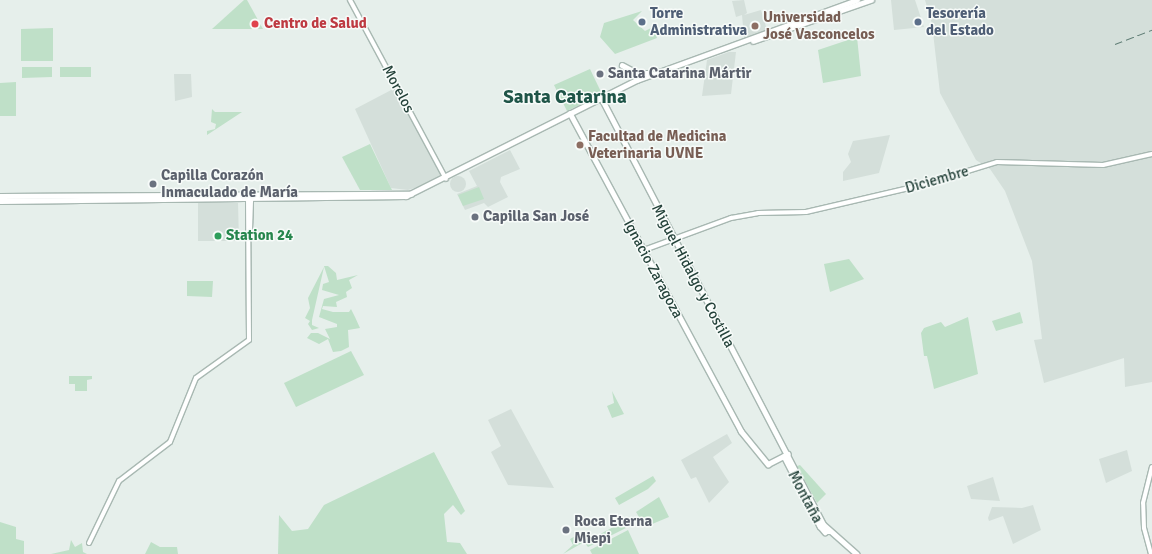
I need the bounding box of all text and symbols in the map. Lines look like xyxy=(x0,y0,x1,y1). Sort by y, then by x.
place label: Torre Administrativa xyxy=(650,4,747,39)
place label: Tesorería del Estado xyxy=(926,4,994,39)
place label: Universidad José Vasconcelos xyxy=(763,8,875,43)
place label: Centro de Salud xyxy=(264,15,367,33)
marker: Torre Administrativa xyxy=(637,17,647,27)
marker: Tesorería del Estado xyxy=(913,17,923,27)
marker: Centro de Salud xyxy=(249,18,261,30)
marker: Universidad José Vasconcelos xyxy=(750,21,760,31)
street label: Morelos xyxy=(378,62,418,116)
place label: Santa Catarina Mártir xyxy=(608,65,752,83)
marker: Santa Catarina Mártir xyxy=(595,69,605,79)
district label: Santa Catarina xyxy=(503,87,627,109)
place label: Facultad de Medicina Veterinaria UVNE xyxy=(588,127,726,162)
marker: Facultad de Medicina Veterinaria UVNE xyxy=(575,140,585,150)
street label: Diciembre xyxy=(903,162,971,198)
place label: Capilla Corazón Inmaculado de María xyxy=(161,166,298,201)
marker: Capilla Corazón Inmaculado de María xyxy=(148,179,158,189)
street label: Miguel Hidalgo y Costilla xyxy=(648,201,738,351)
place label: Capilla San José xyxy=(483,208,589,226)
marker: Capilla San José xyxy=(470,212,480,222)
street label: Ignacio Zaragoza xyxy=(619,217,687,321)
place label: Station 24 xyxy=(226,227,293,245)
marker: Station 24 xyxy=(213,231,223,241)
street label: Montaña xyxy=(784,468,826,526)
place label: Roca Eterna Miepi xyxy=(574,512,652,547)
marker: Roca Eterna Miepi xyxy=(561,525,571,535)

